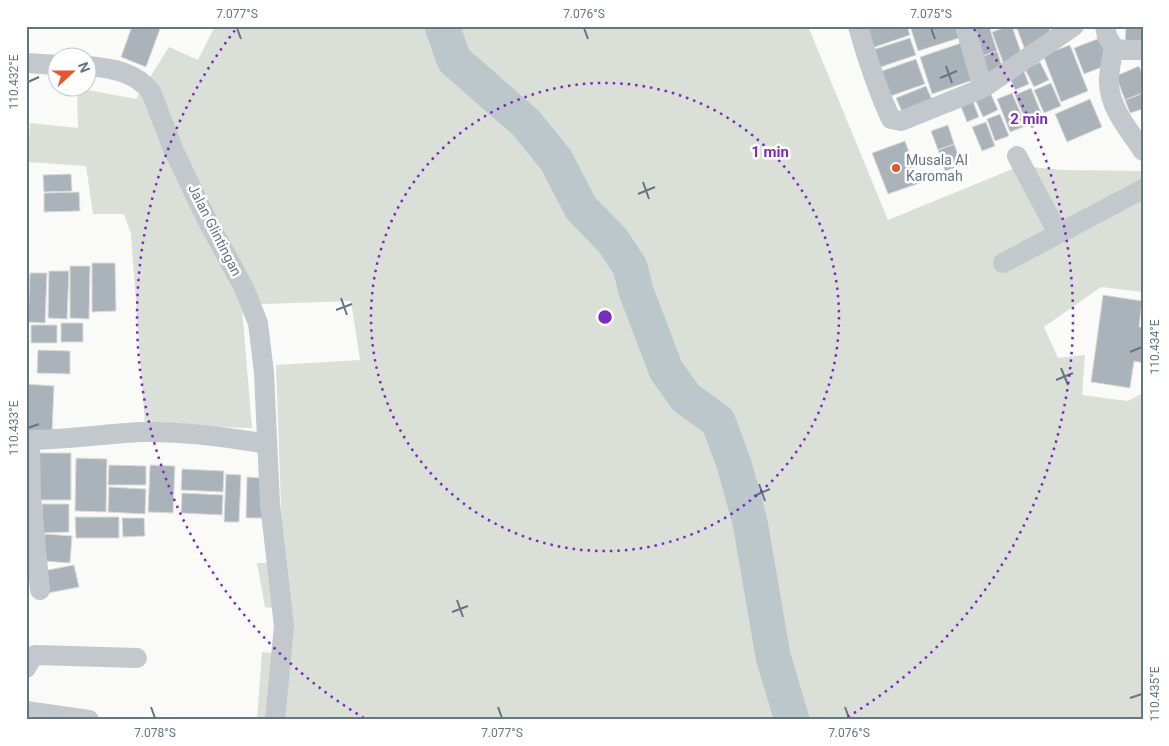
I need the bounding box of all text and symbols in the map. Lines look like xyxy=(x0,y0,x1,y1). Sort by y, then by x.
text: 7.077°S xyxy=(216,7,258,21)
text: 7.076°S xyxy=(563,7,605,21)
text: 7.075°S xyxy=(910,7,952,21)
north arrow xyxy=(48,48,98,98)
text: 110.432°E xyxy=(7,54,21,109)
text: N xyxy=(75,60,93,75)
text: 2 min xyxy=(1010,110,1048,128)
text: 1 min xyxy=(751,143,789,161)
place label: Musala Al Karomah xyxy=(906,152,968,184)
marker: Musala Al Karomah xyxy=(890,162,902,174)
street label: Jalan Glintingan xyxy=(185,182,245,278)
centre of rings xyxy=(596,308,614,326)
text: 110.434°E xyxy=(1148,319,1162,374)
text: 110.433°E xyxy=(7,400,21,455)
text: 110.435°E xyxy=(1148,666,1162,721)
text: 7.078°S xyxy=(134,726,176,740)
text: 7.077°S xyxy=(481,726,523,740)
text: 7.076°S xyxy=(828,726,870,740)

